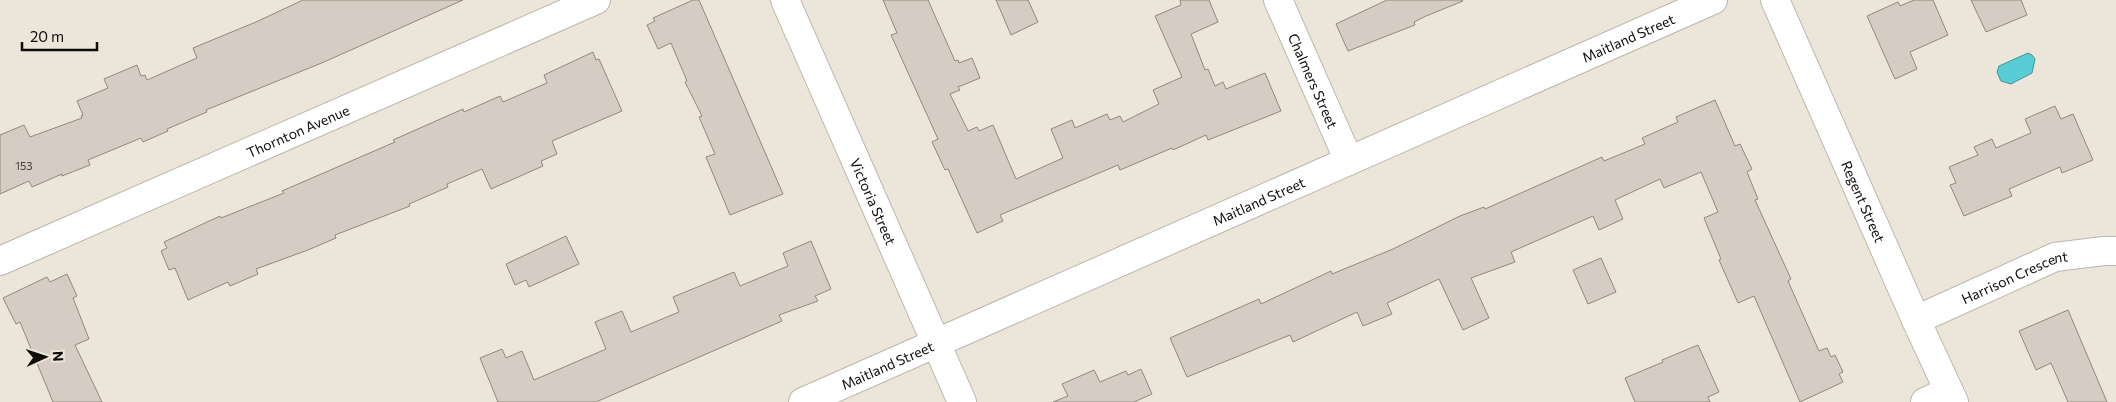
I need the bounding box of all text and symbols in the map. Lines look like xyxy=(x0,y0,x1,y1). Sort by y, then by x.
street label: Maitland Street xyxy=(1579,10,1677,65)
scale bar xyxy=(22,20,98,52)
text: 20 m xyxy=(30,27,64,45)
street label: Chalmers Street xyxy=(1285,30,1342,131)
street label: Thornton Avenue xyxy=(244,101,352,161)
street label: Victoria Street xyxy=(847,155,900,248)
street label: Regent Street xyxy=(1838,158,1889,245)
house number: 153 xyxy=(15,159,33,172)
street label: Maitland Street xyxy=(1210,173,1308,229)
street label: Harrison Crescent xyxy=(1959,247,2069,307)
north arrow xyxy=(20,332,70,382)
street label: Maitland Street xyxy=(838,337,936,393)
text: N xyxy=(50,351,67,362)

